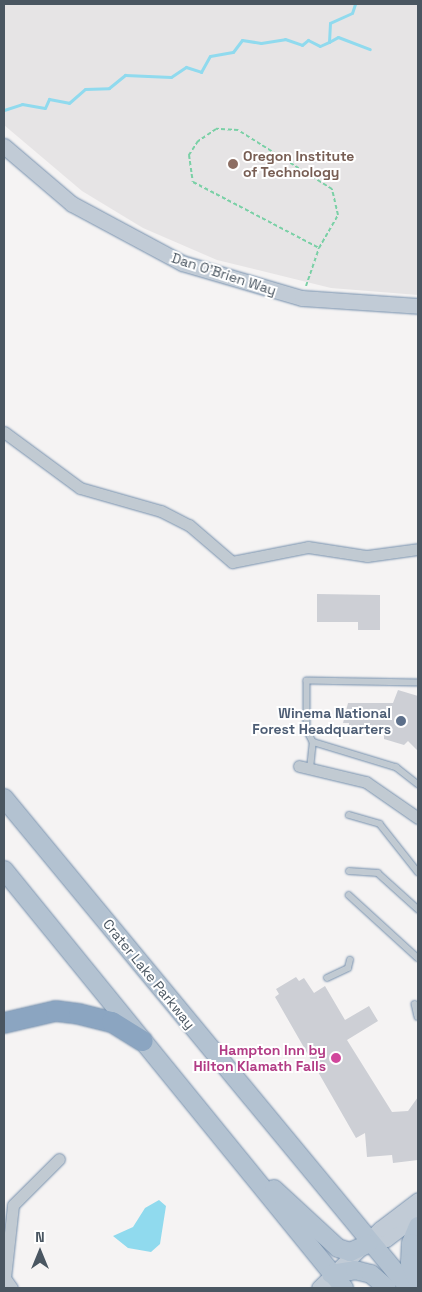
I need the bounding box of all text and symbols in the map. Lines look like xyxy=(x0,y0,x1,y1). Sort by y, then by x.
place label: Oregon Institute of Technology xyxy=(243,148,354,180)
marker: Oregon Institute of Technology xyxy=(227,158,239,170)
street label: Dan O'Brien Way xyxy=(169,249,279,299)
place label: Winema National Forest Headquarters xyxy=(252,705,391,738)
marker: Winema National Forest Headquarters xyxy=(395,715,407,727)
street label: Crater Lake Parkway xyxy=(100,916,198,1032)
place label: Hampton Inn by Hilton Klamath Falls xyxy=(194,1042,326,1074)
marker: Hampton Inn by Hilton Klamath Falls xyxy=(330,1052,342,1064)
north arrow xyxy=(15,1227,65,1277)
text: N xyxy=(35,1228,45,1246)

